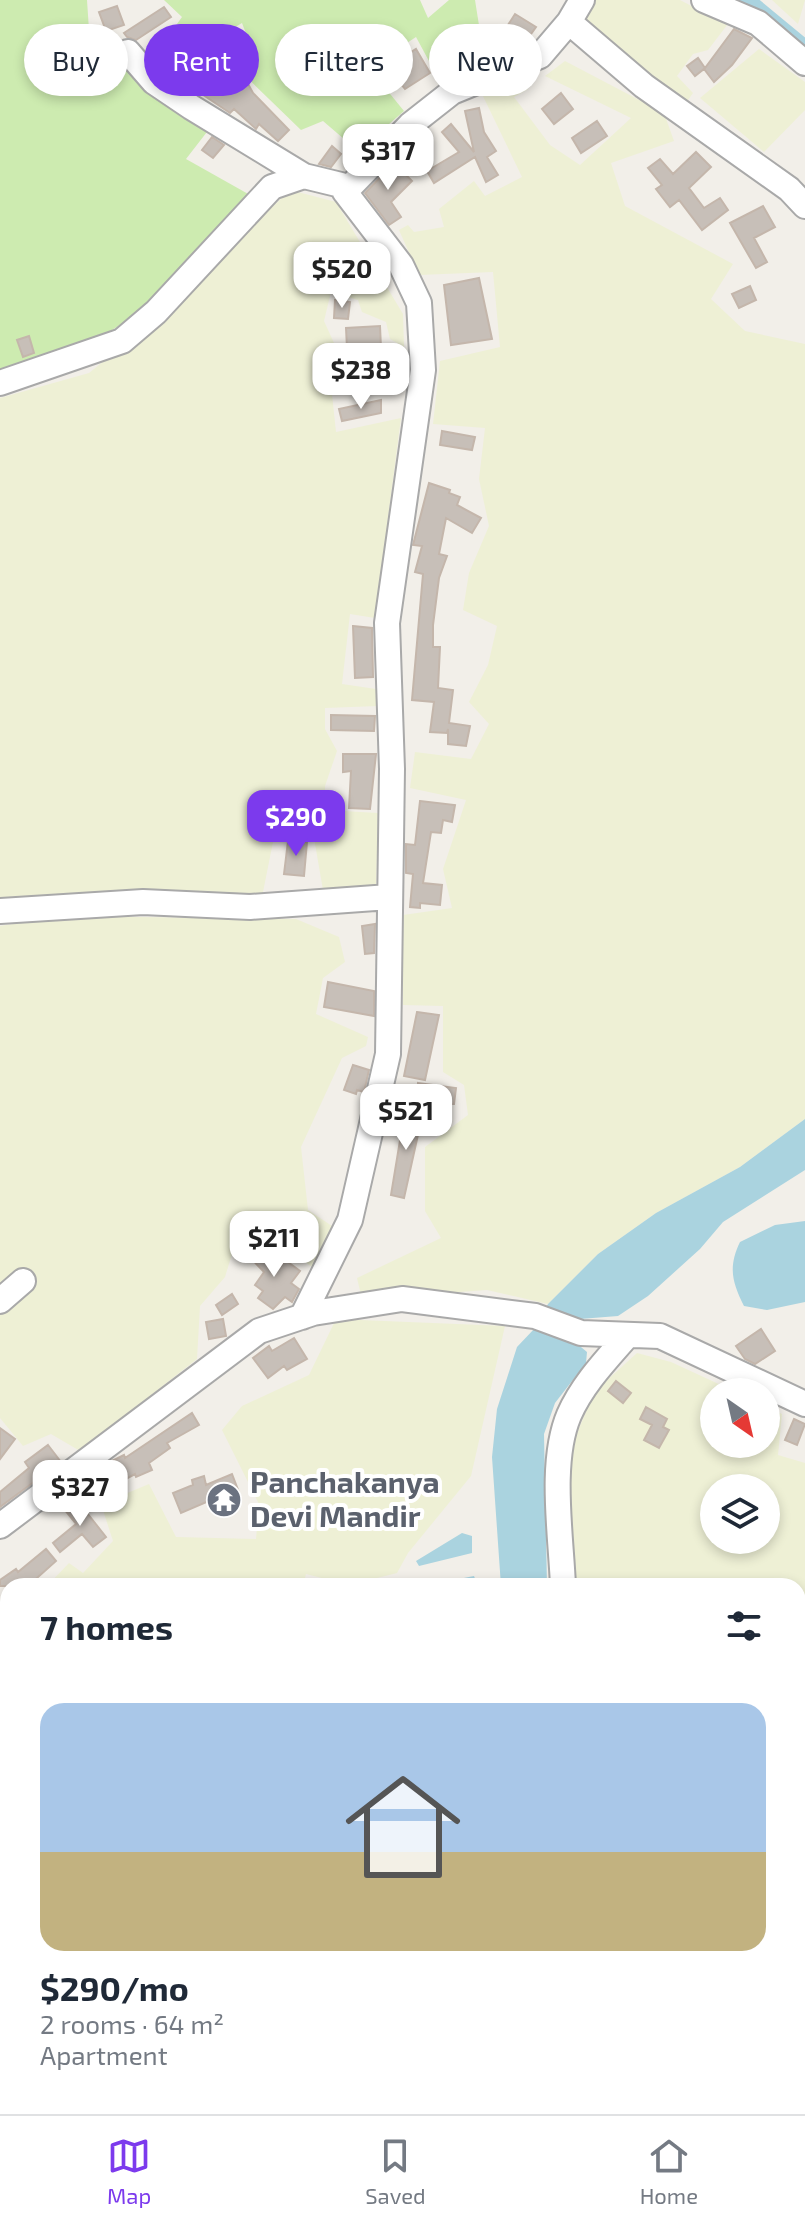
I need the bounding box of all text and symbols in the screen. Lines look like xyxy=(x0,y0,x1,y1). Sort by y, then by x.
chip: Buy xyxy=(24,24,128,96)
chip: Rent xyxy=(144,24,259,96)
chip: Filters xyxy=(275,24,413,96)
chip: New xyxy=(429,24,542,96)
pin: $317 xyxy=(341,124,435,192)
text: $317 xyxy=(361,134,415,165)
pin: $520 xyxy=(295,242,389,310)
text: $520 xyxy=(312,252,372,283)
pin: $238 xyxy=(314,343,408,411)
text: $238 xyxy=(330,353,392,384)
pin: $290 xyxy=(249,790,343,858)
text: $290 xyxy=(265,800,327,831)
pin: $521 xyxy=(359,1084,453,1152)
text: $521 xyxy=(378,1094,434,1125)
pin: $211 xyxy=(227,1211,321,1279)
text: $211 xyxy=(248,1221,300,1252)
north arrow xyxy=(700,1378,780,1458)
map controls xyxy=(700,1378,780,1554)
pin: $327 xyxy=(33,1460,127,1528)
place label: Panchakanya Devi Mandir xyxy=(250,1463,440,1533)
text: $327 xyxy=(51,1470,109,1501)
button: layers xyxy=(700,1474,780,1554)
temple icon: Panchakanya Devi Mandir xyxy=(205,1481,243,1519)
icon: filters xyxy=(722,1604,766,1648)
text: 7 homes xyxy=(40,1606,173,1647)
icon: home xyxy=(331,1755,475,1899)
text: $290/mo xyxy=(40,1967,189,2008)
text: 2 rooms · 64 m² xyxy=(40,2008,224,2039)
text: Apartment xyxy=(40,2039,168,2070)
tab: Map xyxy=(107,2134,151,2208)
tab: Saved xyxy=(365,2134,426,2208)
tab: Home xyxy=(640,2134,698,2208)

